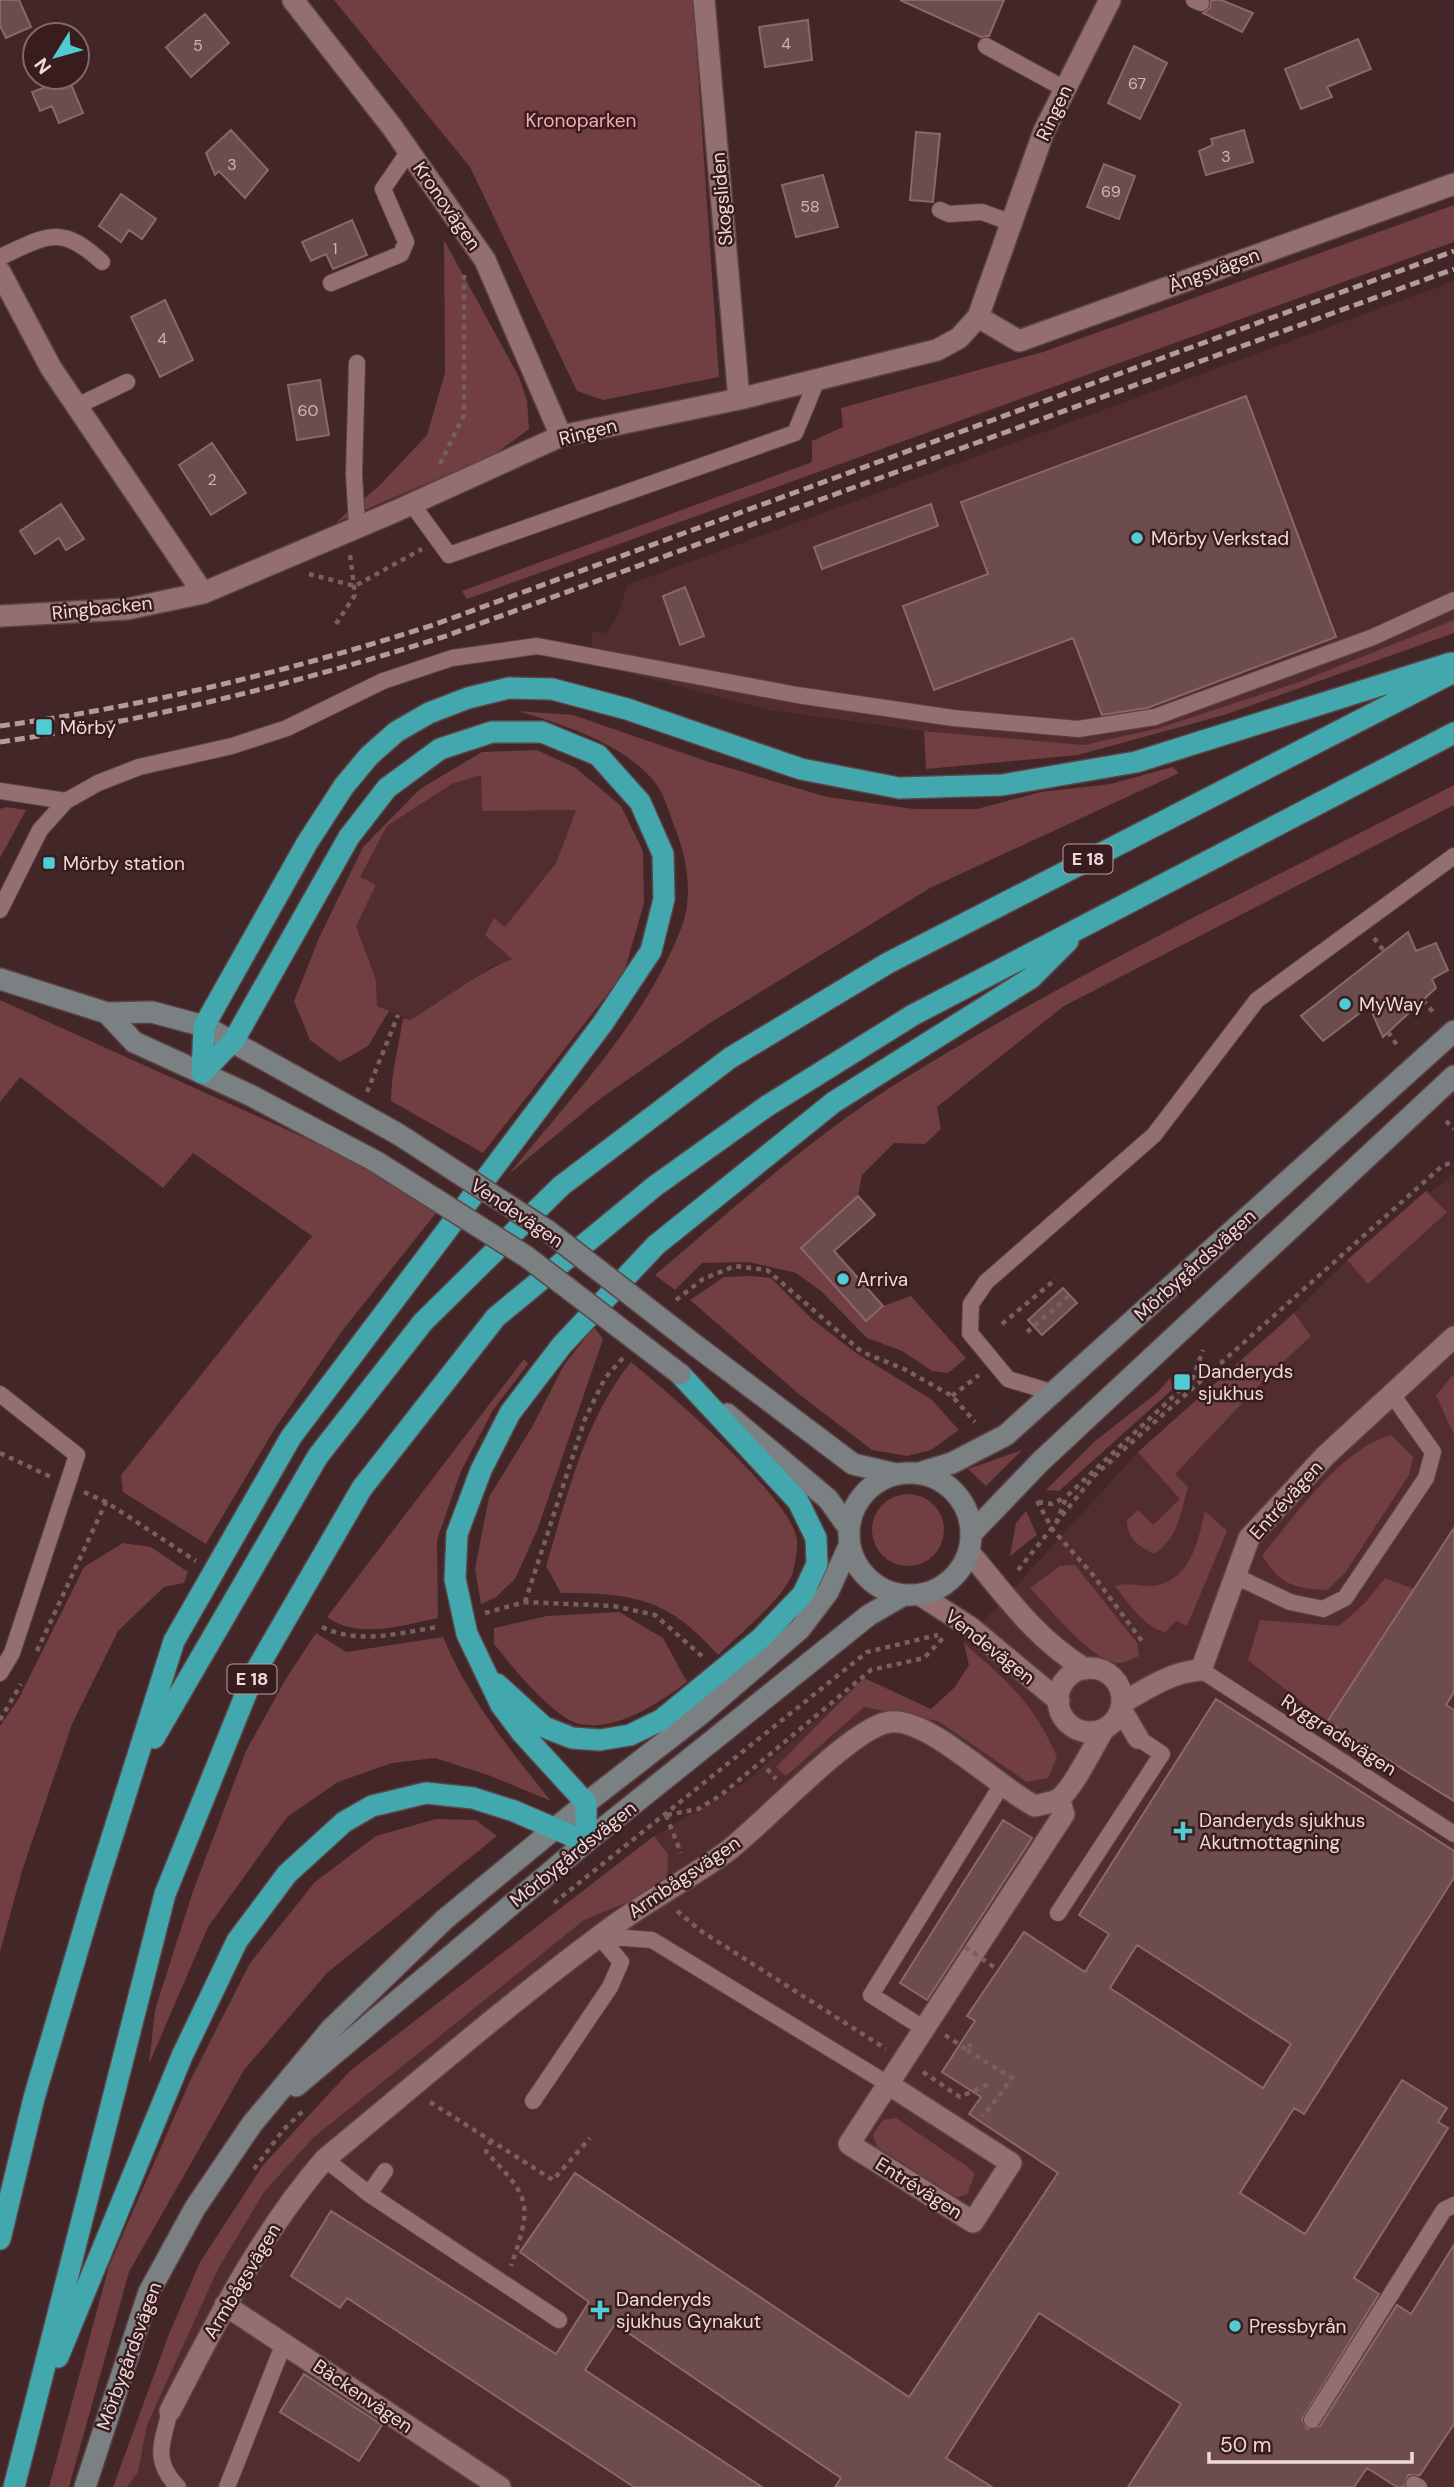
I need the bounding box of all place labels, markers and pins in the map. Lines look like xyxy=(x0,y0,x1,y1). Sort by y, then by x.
place label: Mörby Verkstad xyxy=(1151,526,1289,551)
marker: Mörby Verkstad xyxy=(1129,530,1145,546)
place label: Mörby xyxy=(60,715,116,740)
marker: Mörby xyxy=(34,717,54,737)
place label: Mörby station xyxy=(63,851,185,876)
marker: Mörby station xyxy=(41,855,57,871)
place label: MyWay xyxy=(1359,992,1424,1017)
marker: MyWay xyxy=(1337,996,1353,1012)
place label: Arriva xyxy=(857,1267,908,1292)
marker: Arriva xyxy=(835,1271,851,1287)
place label: Danderyds sjukhus xyxy=(1198,1359,1293,1406)
marker: Danderyds sjukhus xyxy=(1172,1372,1192,1392)
place label: Danderyds sjukhus Akutmottagning xyxy=(1199,1808,1365,1855)
marker: Danderyds sjukhus Akutmottagning xyxy=(1173,1821,1193,1841)
place label: Danderyds sjukhus Gynakut xyxy=(616,2287,761,2334)
marker: Danderyds sjukhus Gynakut xyxy=(590,2300,610,2320)
place label: Pressbyrån xyxy=(1249,2314,1347,2339)
marker: Pressbyrån xyxy=(1227,2318,1243,2334)

